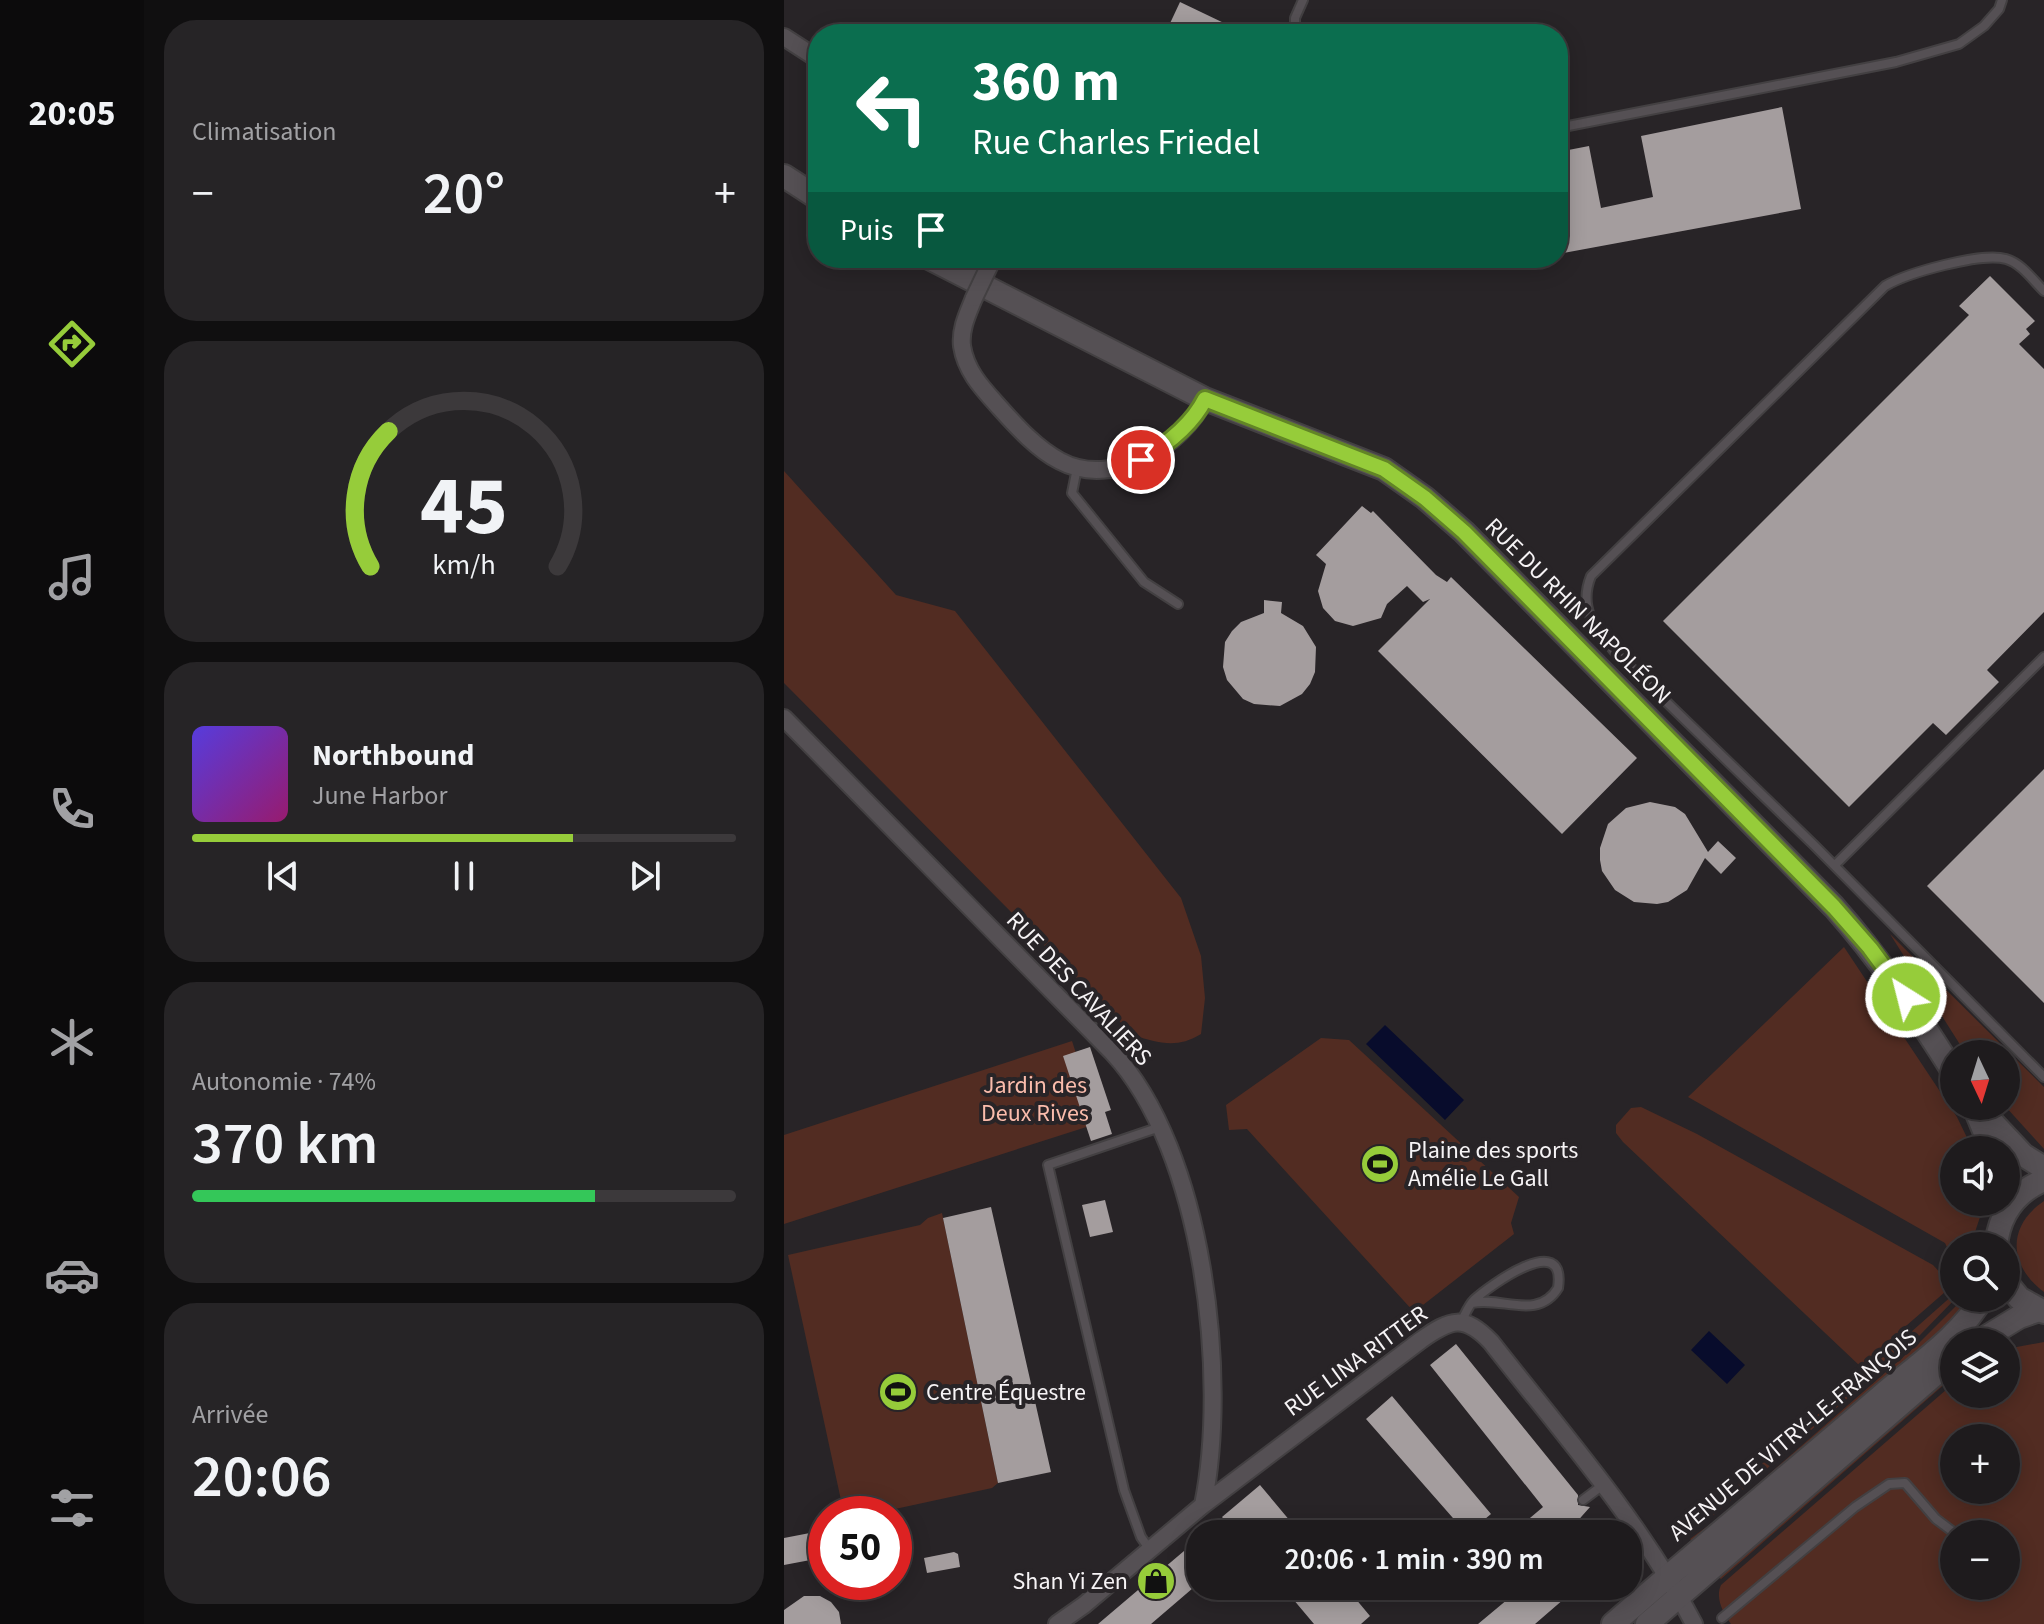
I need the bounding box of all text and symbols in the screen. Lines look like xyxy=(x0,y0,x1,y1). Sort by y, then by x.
text: 360 m xyxy=(972,43,1120,122)
icon: left xyxy=(840,56,944,160)
text: 20:05 xyxy=(29,88,115,139)
text: Climatisation xyxy=(192,113,337,150)
text: Rue Charles Friedel xyxy=(972,117,1261,168)
text: 20° xyxy=(423,152,505,237)
text: − xyxy=(192,163,214,226)
text: + xyxy=(714,163,736,226)
icon: arrive xyxy=(909,208,953,252)
text: Puis xyxy=(840,209,893,252)
icon: directions xyxy=(44,316,100,372)
pin xyxy=(1107,426,1175,494)
icon: arrive xyxy=(1119,438,1163,482)
text: 45 xyxy=(420,448,508,566)
street label: RUE DU RHIN NAPOLÉON xyxy=(1477,510,1679,712)
text: km/h xyxy=(432,545,496,585)
icon: music xyxy=(44,549,100,605)
text: Northbound xyxy=(312,734,474,777)
text: June Harbor xyxy=(312,777,448,814)
icon: phone xyxy=(44,781,100,837)
icon: previous xyxy=(261,854,305,898)
icon: pause xyxy=(442,854,486,898)
icon: next xyxy=(623,854,667,898)
street label: RUE DES CAVALIERS xyxy=(998,904,1160,1074)
position arrow xyxy=(1864,955,1948,1039)
icon: climate xyxy=(44,1014,100,1070)
north arrow xyxy=(1940,1040,2020,1120)
map controls xyxy=(1940,1040,2020,1600)
text: Autonomie · 74% xyxy=(192,1063,376,1100)
park label: Jardin des Deux Rives xyxy=(981,1068,1089,1131)
text: 370 km xyxy=(192,1102,378,1187)
place label: Plaine des sports Amélie Le Gall xyxy=(1408,1133,1578,1196)
button: sound xyxy=(1940,1136,2020,1216)
sports icon: Plaine des sports Amélie Le Gall xyxy=(1359,1143,1401,1185)
button: search xyxy=(1940,1232,2020,1312)
icon: car xyxy=(44,1247,100,1303)
street label: RUE LINA RITTER xyxy=(1277,1297,1435,1425)
street label: AVENUE DE VITRY-LE-FRANÇOIS xyxy=(1661,1320,1925,1550)
button: layers xyxy=(1940,1328,2020,1408)
sports icon: Centre Équestre xyxy=(877,1371,919,1413)
place label: Centre Équestre xyxy=(926,1375,1086,1410)
text: Arrivée xyxy=(192,1396,268,1433)
button: + xyxy=(1940,1424,2020,1504)
text: 20:06 xyxy=(192,1435,332,1520)
icon: filters xyxy=(44,1480,100,1536)
speed limit sign: 50 xyxy=(808,1496,912,1600)
button: − xyxy=(1940,1520,2020,1600)
text: 20:06 · 1 min · 390 m xyxy=(1284,1538,1544,1581)
shop icon: Shan Yi Zen xyxy=(1135,1560,1177,1602)
place label: Shan Yi Zen xyxy=(1013,1564,1128,1599)

